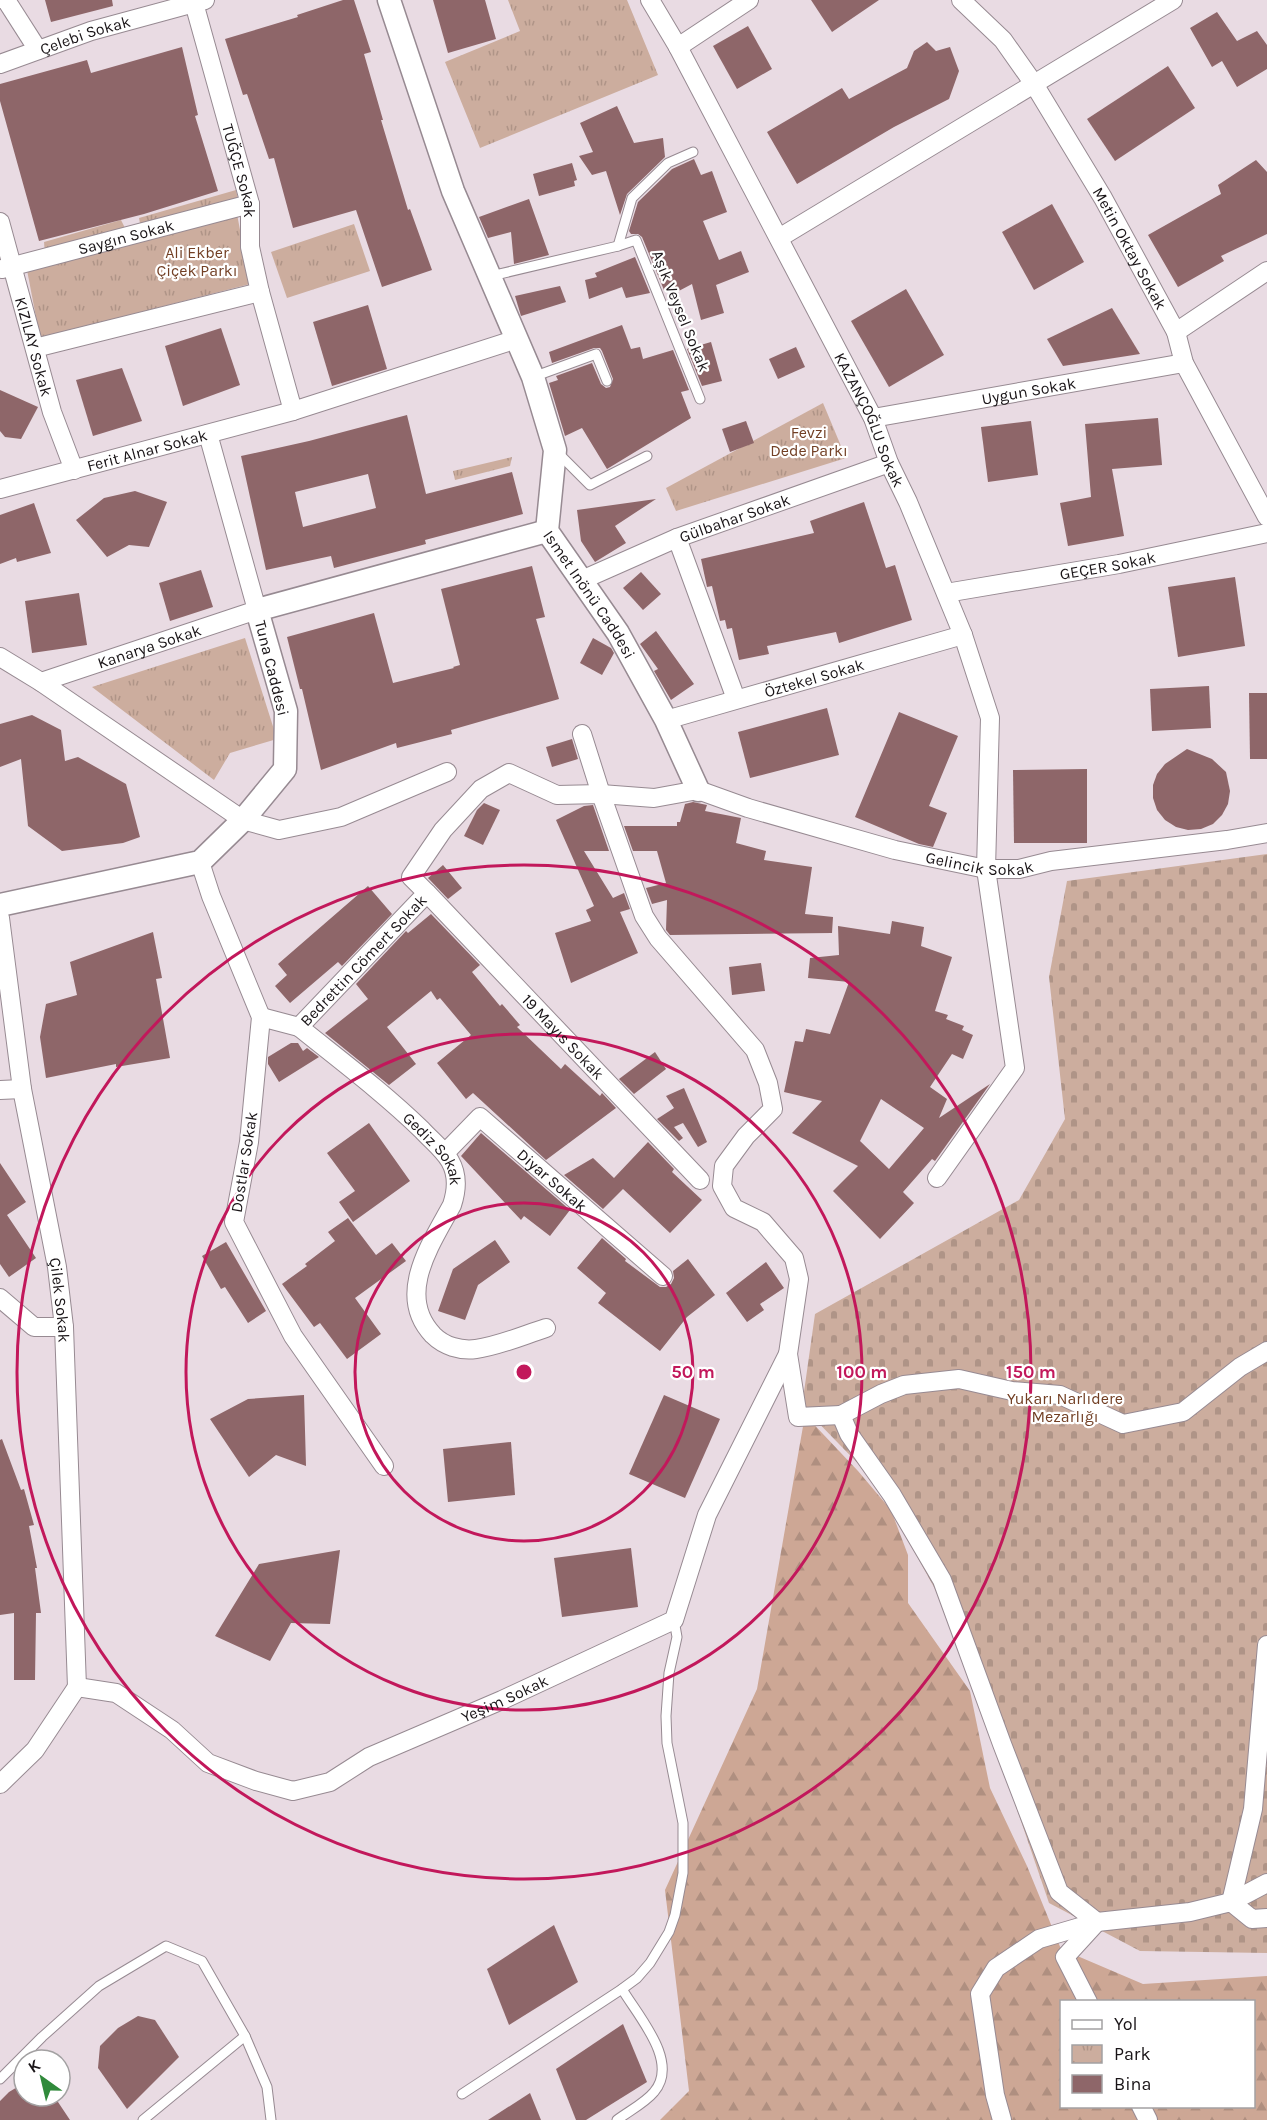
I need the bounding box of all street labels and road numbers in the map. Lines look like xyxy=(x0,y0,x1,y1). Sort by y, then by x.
street label: Çelebi Sokak xyxy=(37,11,132,58)
street label: TUĞÇE Sokak xyxy=(219,121,260,218)
street label: Metin Oktay Sokak xyxy=(1089,183,1171,313)
street label: Saygın Sokak xyxy=(76,215,176,258)
street label: Aşık Veysel Sokak xyxy=(648,247,714,375)
street label: KIZILAY Sokak xyxy=(11,295,57,398)
street label: KAZANÇOĞLU Sokak xyxy=(831,349,909,490)
street label: Uygun Sokak xyxy=(980,373,1077,408)
street label: Ferit Alnar Sokak xyxy=(85,425,209,475)
street label: Gülbahar Sokak xyxy=(677,489,793,546)
street label: Ismet Inönü Caddesi xyxy=(540,526,640,662)
street label: GEÇER Sokak xyxy=(1058,547,1157,583)
street label: Tuna Caddesi xyxy=(251,618,293,718)
street label: Kanarya Sokak xyxy=(95,620,203,672)
street label: Öztekel Sokak xyxy=(762,654,866,701)
street label: Gelincik Sokak xyxy=(924,847,1035,879)
street label: Bedrettin Cömert Sokak xyxy=(296,890,430,1030)
street label: 19 Mayıs Sokak xyxy=(518,990,608,1083)
street label: Gediz Sokak xyxy=(399,1108,466,1186)
street label: Dostlar Sokak xyxy=(227,1110,261,1214)
street label: Diyar Sokak xyxy=(513,1144,591,1215)
street label: Çilek Sokak xyxy=(46,1256,74,1343)
street label: Yeşim Sokak xyxy=(458,1671,551,1726)

